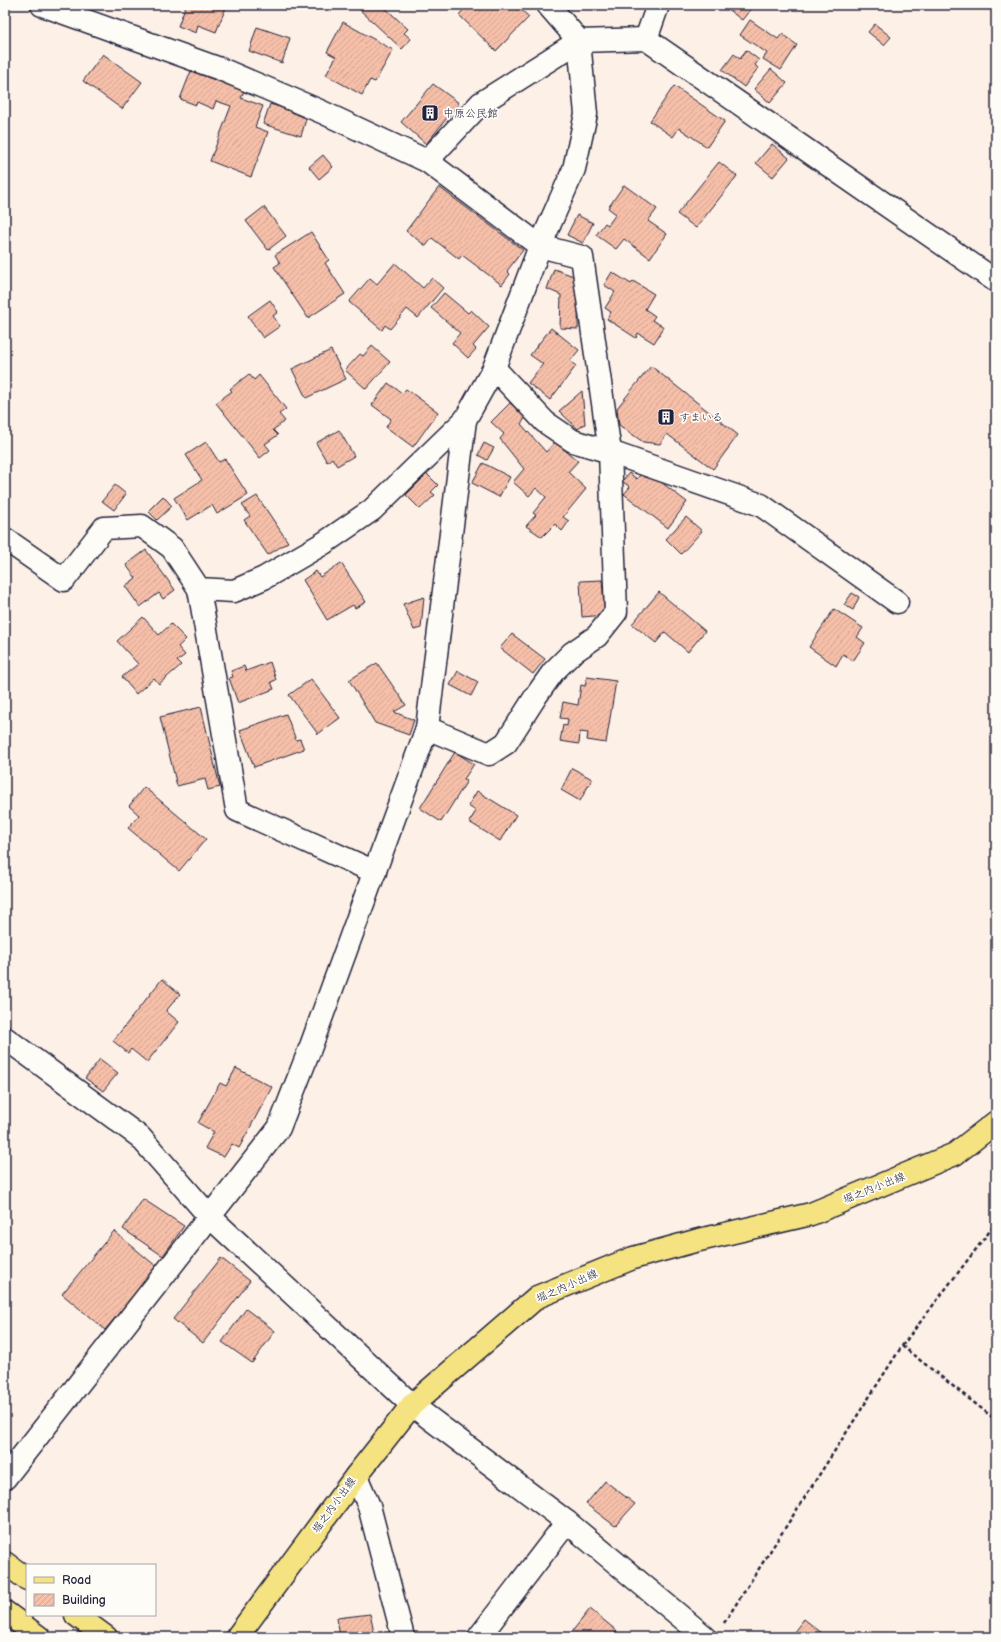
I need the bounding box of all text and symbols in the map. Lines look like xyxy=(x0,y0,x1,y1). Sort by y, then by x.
building icon: 中原公民館 xyxy=(420,103,440,123)
place label: 中原公民館 xyxy=(443,107,498,120)
building icon: すまいる xyxy=(656,407,676,427)
place label: すまいる xyxy=(679,411,723,424)
street label: 堀之内小出線 xyxy=(841,1170,907,1206)
street label: 堀之内小出線 xyxy=(534,1267,600,1305)
street label: 堀之内小出線 xyxy=(309,1474,359,1536)
legend xyxy=(26,1564,156,1616)
text: Road xyxy=(62,1573,91,1588)
text: Building xyxy=(62,1593,106,1608)

